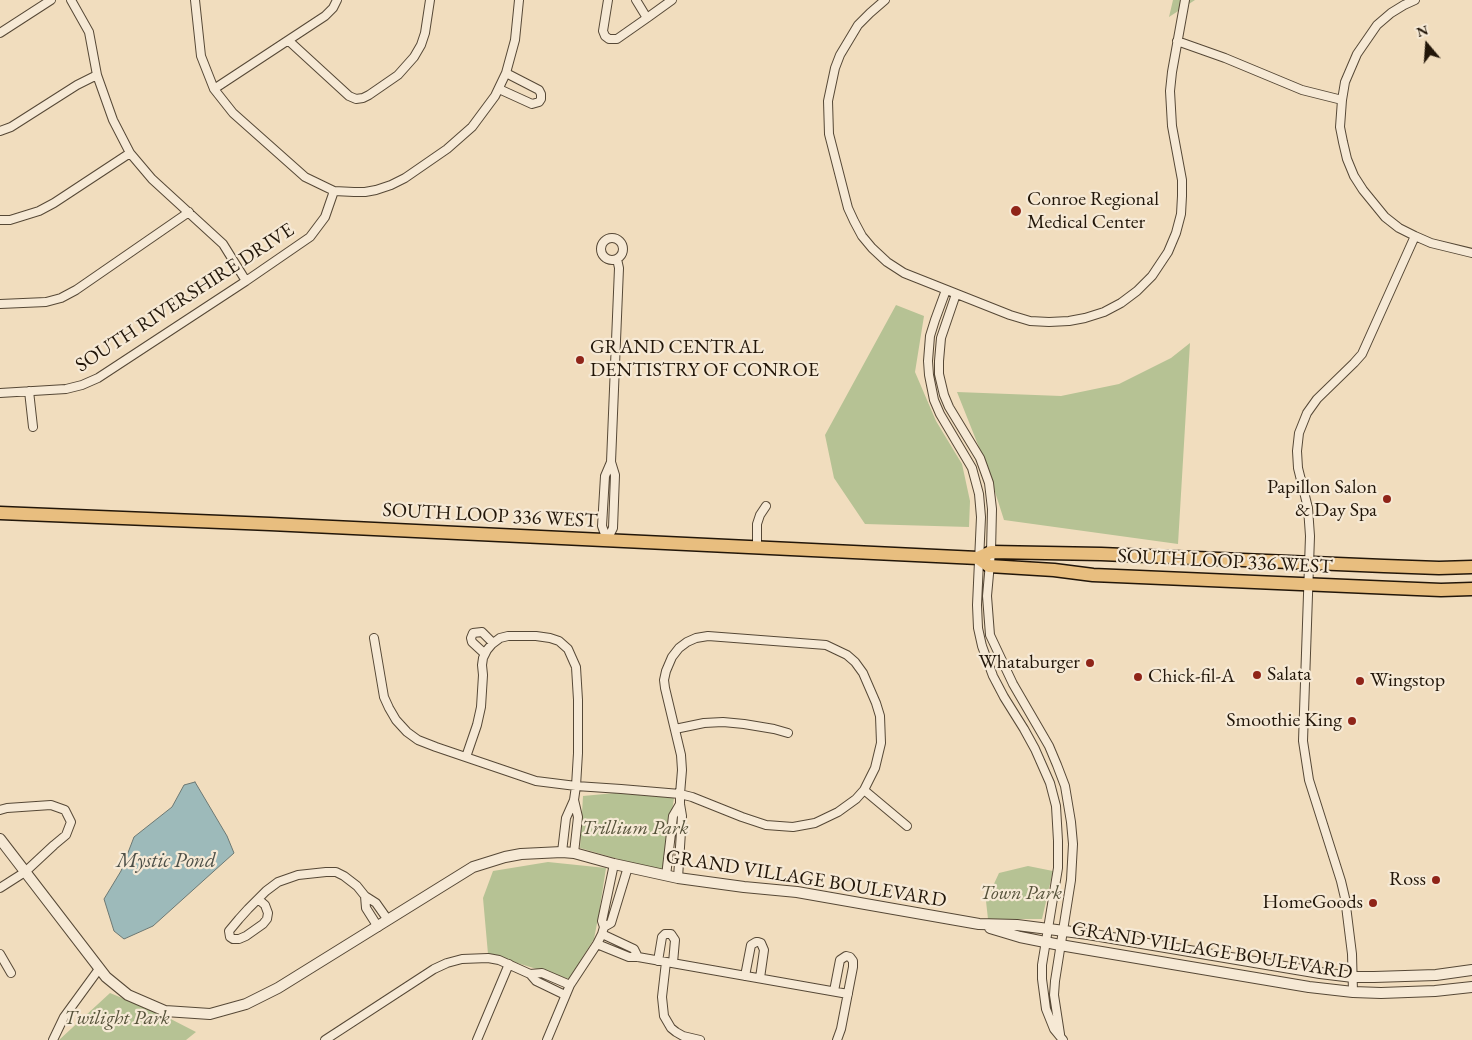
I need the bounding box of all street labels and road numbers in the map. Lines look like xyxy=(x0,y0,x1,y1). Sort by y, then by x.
street label: SOUTH RIVERSHIRE DRIVE xyxy=(71,218,299,378)
street label: SOUTH LOOP 336 WEST xyxy=(382,498,598,534)
street label: SOUTH LOOP 336 WEST xyxy=(1117,544,1333,580)
street label: GRAND VILLAGE BOULEVARD xyxy=(664,845,948,913)
street label: GRAND VILLAGE BOULEVARD xyxy=(1070,917,1354,985)

